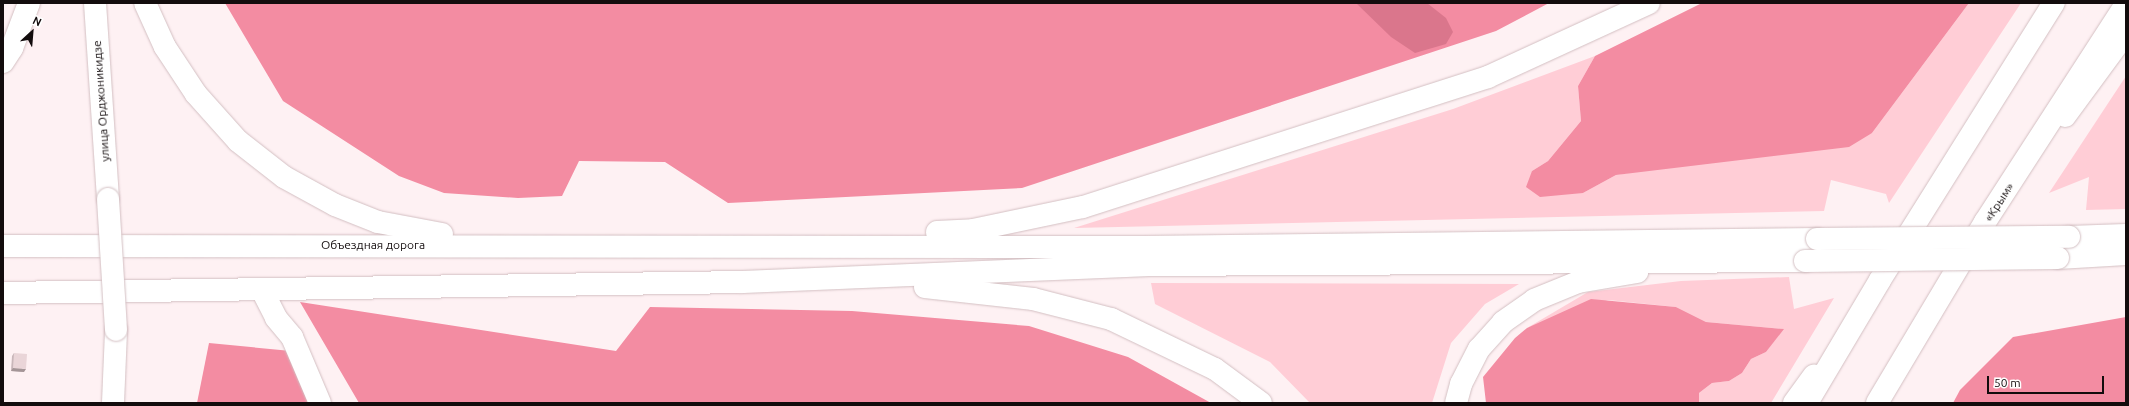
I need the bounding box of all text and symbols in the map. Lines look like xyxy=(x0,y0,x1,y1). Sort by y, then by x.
north arrow xyxy=(12,12,52,52)
text: N xyxy=(31,14,44,28)
street label: улица Орджоникидзе xyxy=(90,40,112,162)
street label: «Крым» xyxy=(1981,180,2017,224)
street label: Объездная дорога xyxy=(321,238,425,252)
scale bar xyxy=(1989,368,2106,394)
text: 50 m xyxy=(1994,376,2021,389)

